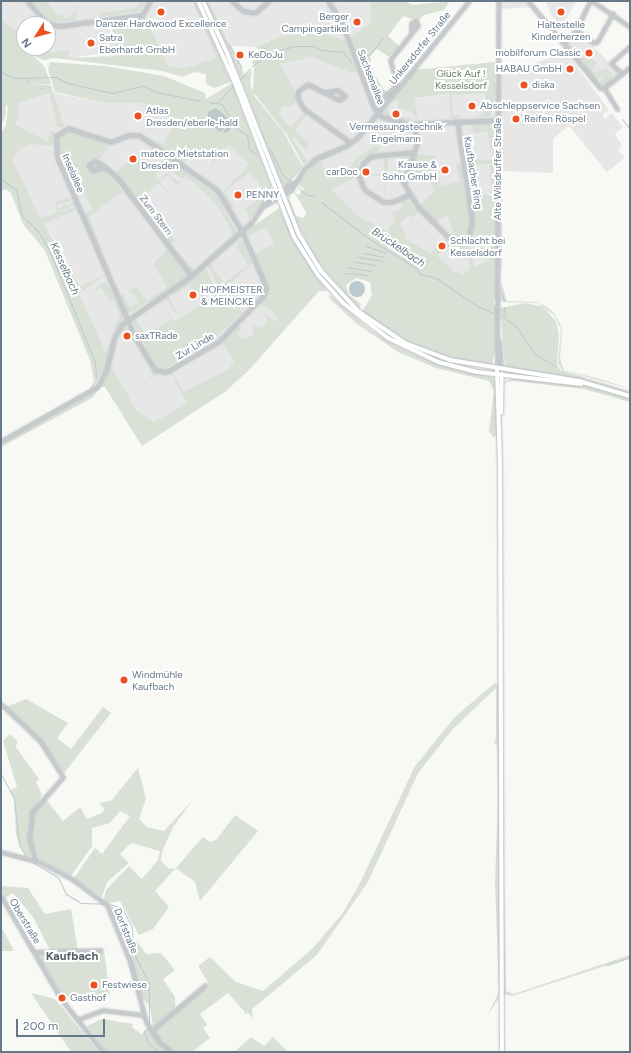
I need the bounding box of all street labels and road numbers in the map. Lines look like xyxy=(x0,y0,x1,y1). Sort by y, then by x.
street label: Unkersdorfer Straße xyxy=(387,9,453,87)
street label: Sachsenallee xyxy=(355,48,387,106)
street label: Alte Wilsdruffer Straße xyxy=(492,118,504,220)
street label: Kaufbacher Ring xyxy=(461,136,485,210)
street label: Inselallee xyxy=(59,152,87,194)
street label: Zum Stern xyxy=(137,193,175,237)
street label: Zur Linde xyxy=(174,330,216,362)
street label: Oberstraße xyxy=(7,896,43,946)
street label: Dorfstraße xyxy=(111,907,141,955)

